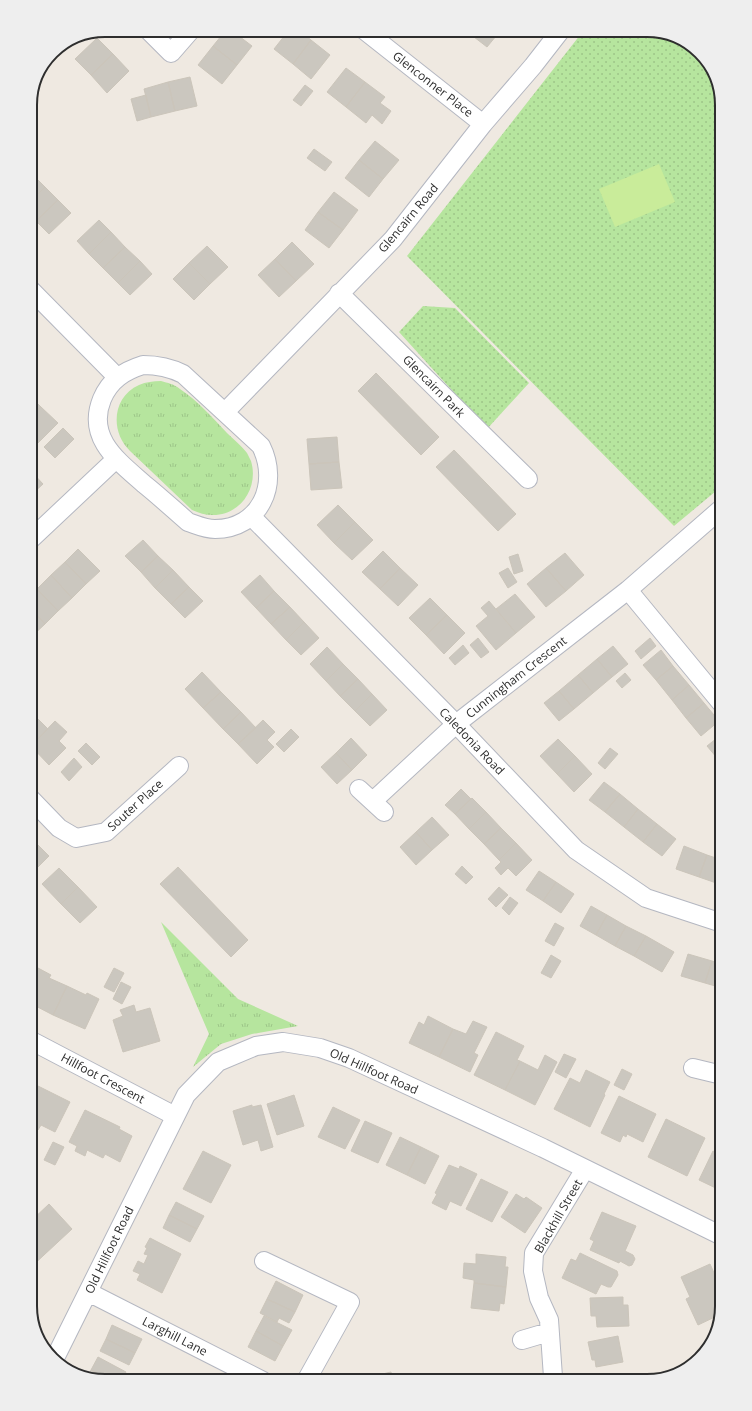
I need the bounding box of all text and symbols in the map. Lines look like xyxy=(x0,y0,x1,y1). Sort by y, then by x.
street label: Glenconner Place xyxy=(389,47,477,121)
street label: Glencairn Road xyxy=(374,180,442,256)
street label: Glencairn Park xyxy=(399,351,469,421)
street label: Cunningham Crescent xyxy=(462,632,570,722)
street label: Caledonia Road xyxy=(436,704,508,778)
street label: Souter Place xyxy=(103,775,167,835)
street label: Old Hillfoot Road xyxy=(327,1044,421,1098)
street label: Hillfoot Crescent xyxy=(58,1049,148,1107)
street label: Blackhill Street xyxy=(530,1176,586,1256)
street label: Old Hillfoot Road xyxy=(80,1203,138,1297)
street label: Larghill Lane xyxy=(140,1312,211,1360)

